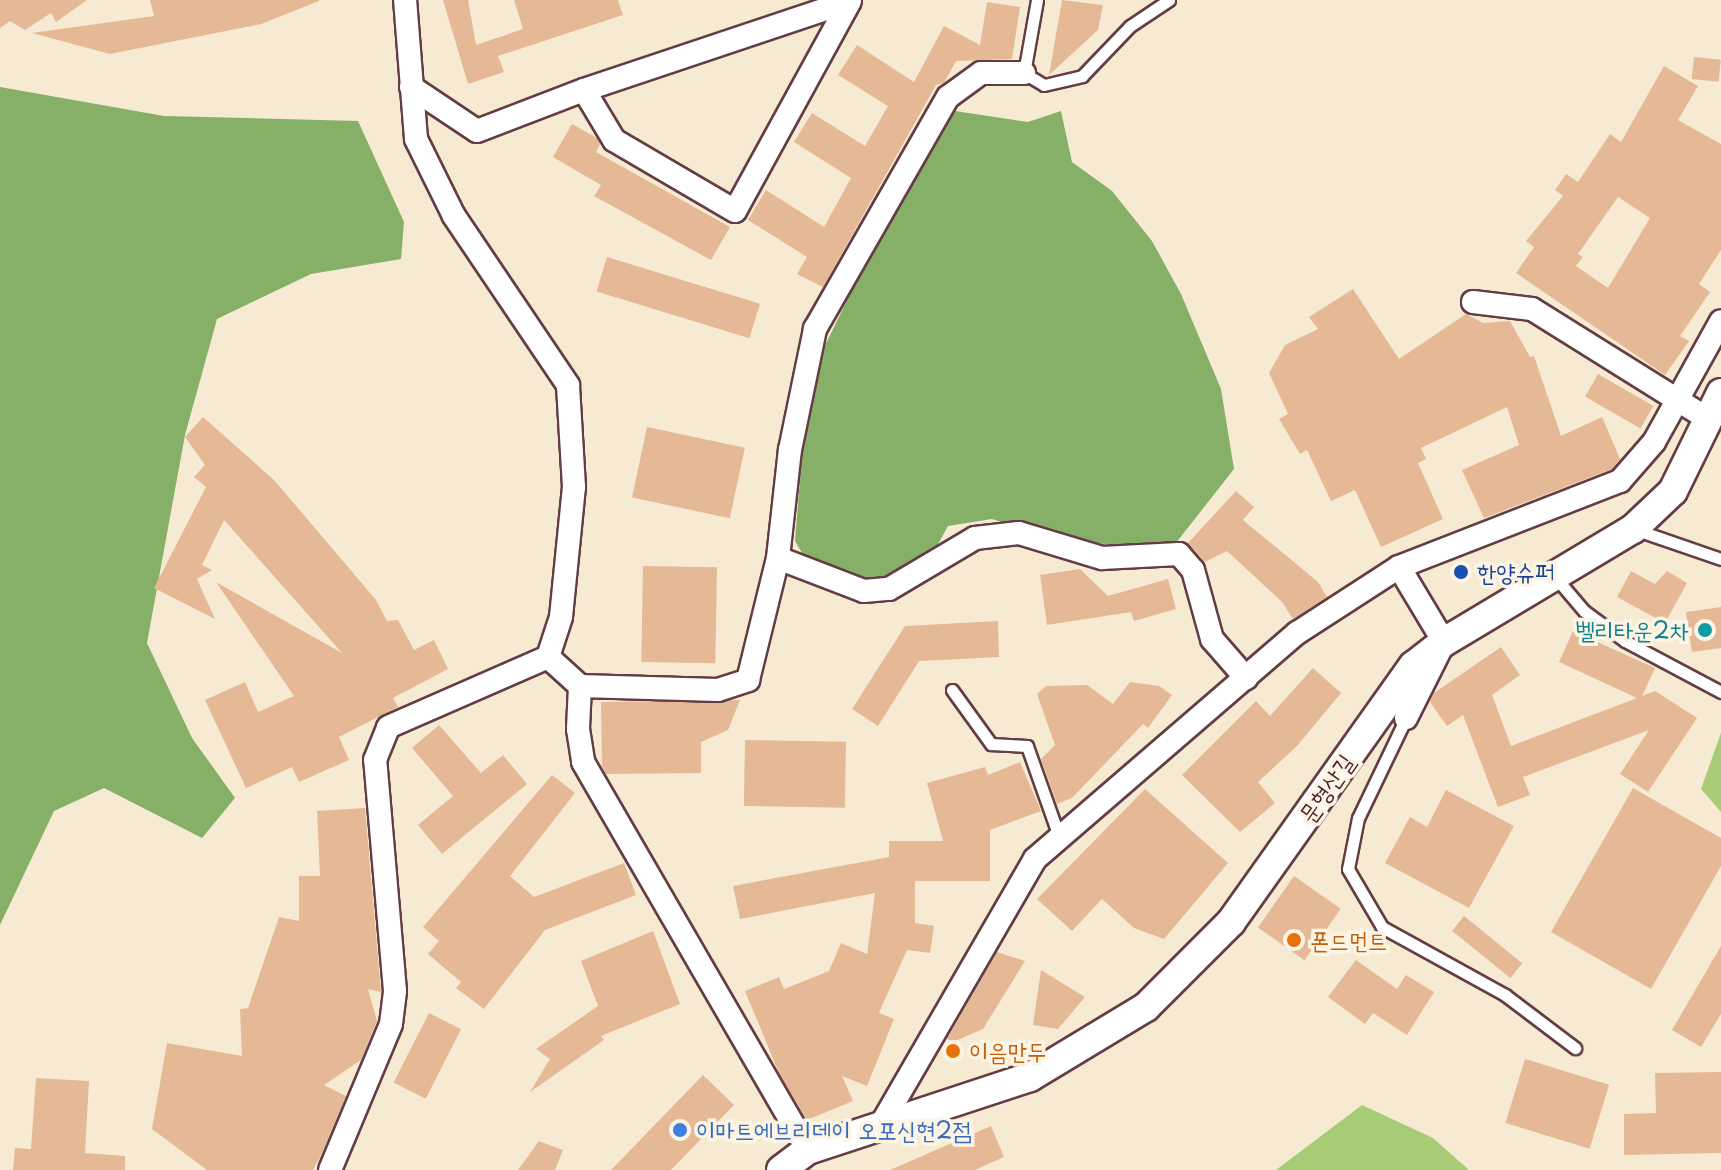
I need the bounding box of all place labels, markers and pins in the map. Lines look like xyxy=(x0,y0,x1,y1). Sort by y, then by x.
place label: 한양슈퍼 xyxy=(1477,558,1554,586)
marker: 한양슈퍼 xyxy=(1452,563,1470,581)
place label: 벨리타운2차 xyxy=(1575,616,1689,644)
marker: 벨리타운2차 xyxy=(1696,621,1714,639)
place label: 폰드먼트 xyxy=(1310,926,1387,954)
marker: 폰드먼트 xyxy=(1285,931,1303,949)
place label: 이음만두 xyxy=(969,1037,1046,1065)
marker: 이음만두 xyxy=(944,1042,962,1060)
place label: 이마트에브리데이 오포신현2점 xyxy=(696,1116,972,1144)
marker: 이마트에브리데이 오포신현2점 xyxy=(671,1121,689,1139)

